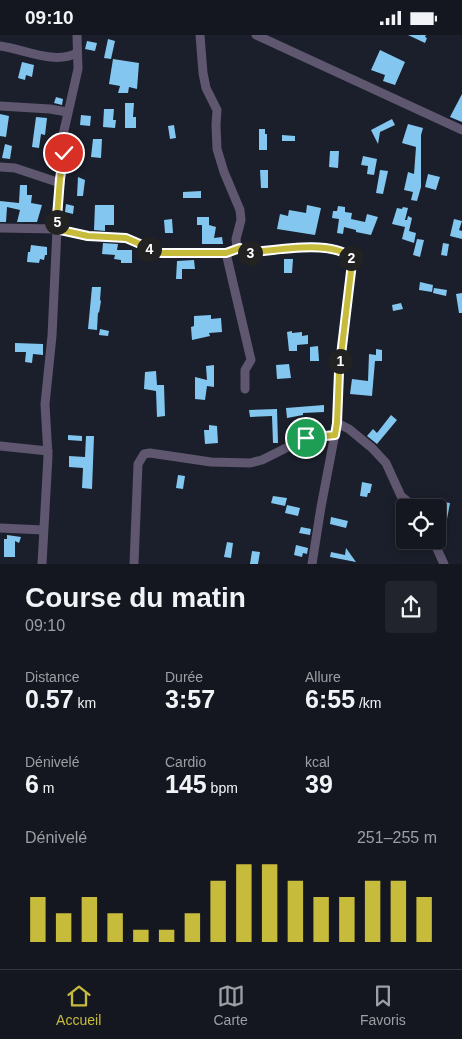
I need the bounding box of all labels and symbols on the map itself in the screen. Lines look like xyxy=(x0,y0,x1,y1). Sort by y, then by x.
pin xyxy=(43,132,85,174)
pin: 5 xyxy=(44,209,70,235)
pin: 4 xyxy=(136,237,162,261)
pin: 3 xyxy=(238,241,262,265)
pin: 2 xyxy=(338,245,364,271)
pin: 1 xyxy=(328,349,352,373)
pin xyxy=(285,417,327,459)

